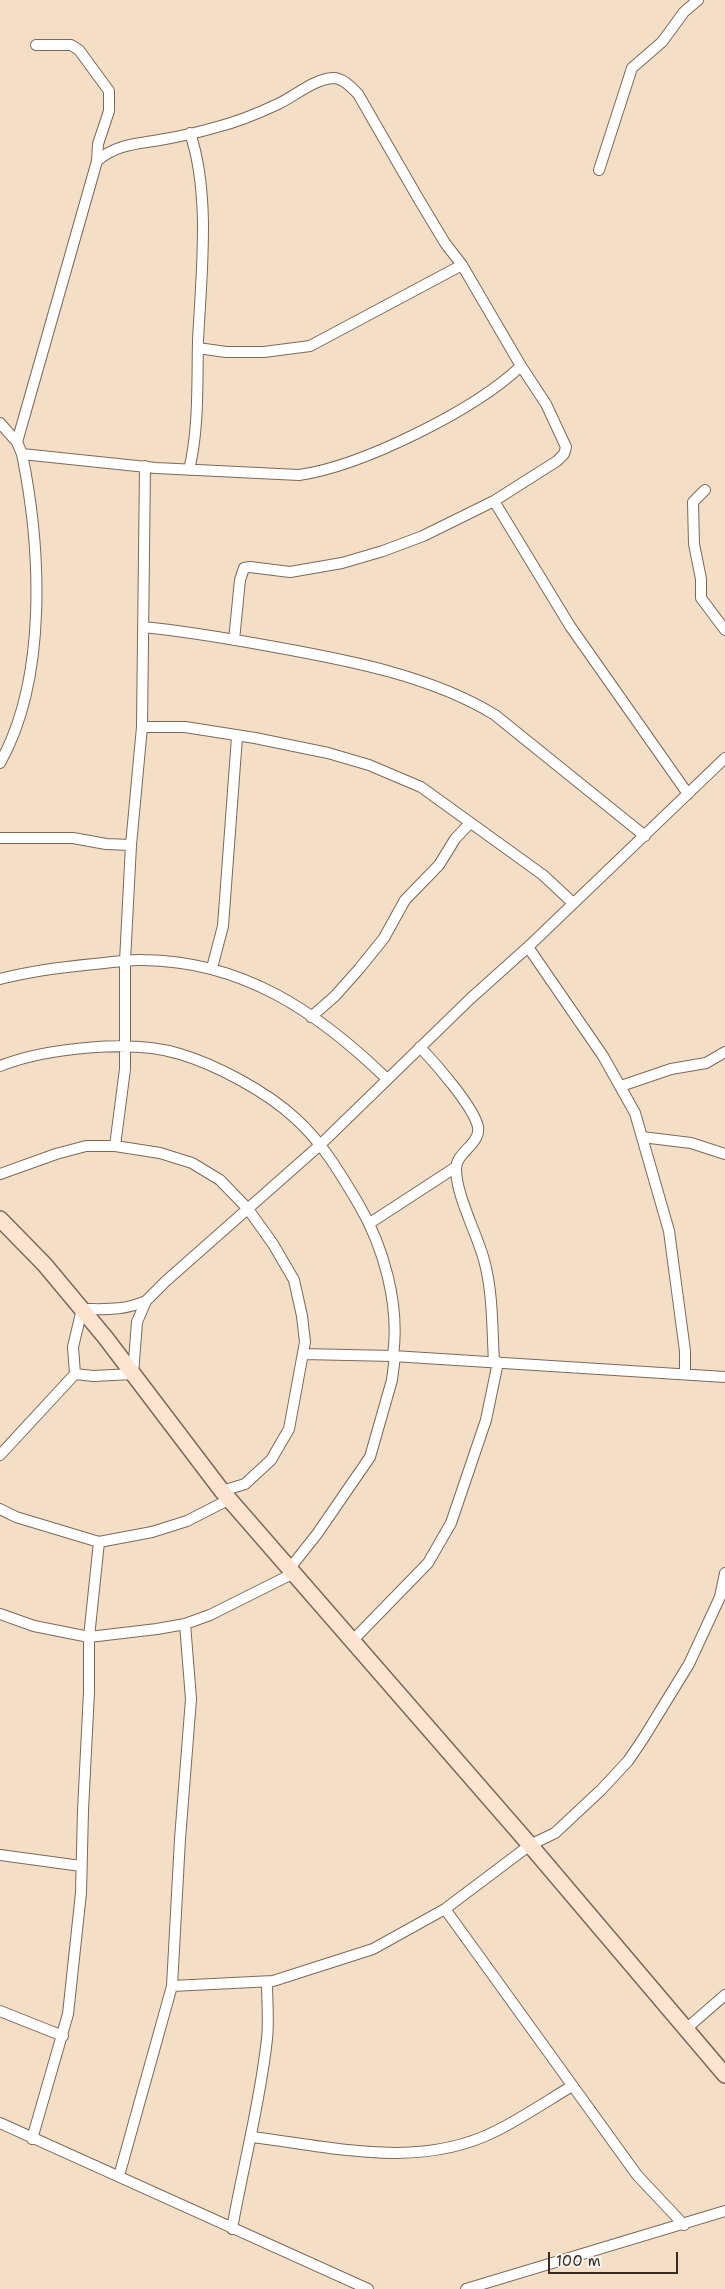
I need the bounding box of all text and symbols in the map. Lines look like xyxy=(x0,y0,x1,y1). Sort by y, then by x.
scale bar xyxy=(550,2242,680,2274)
text: 100 m xyxy=(556,2251,601,2271)

